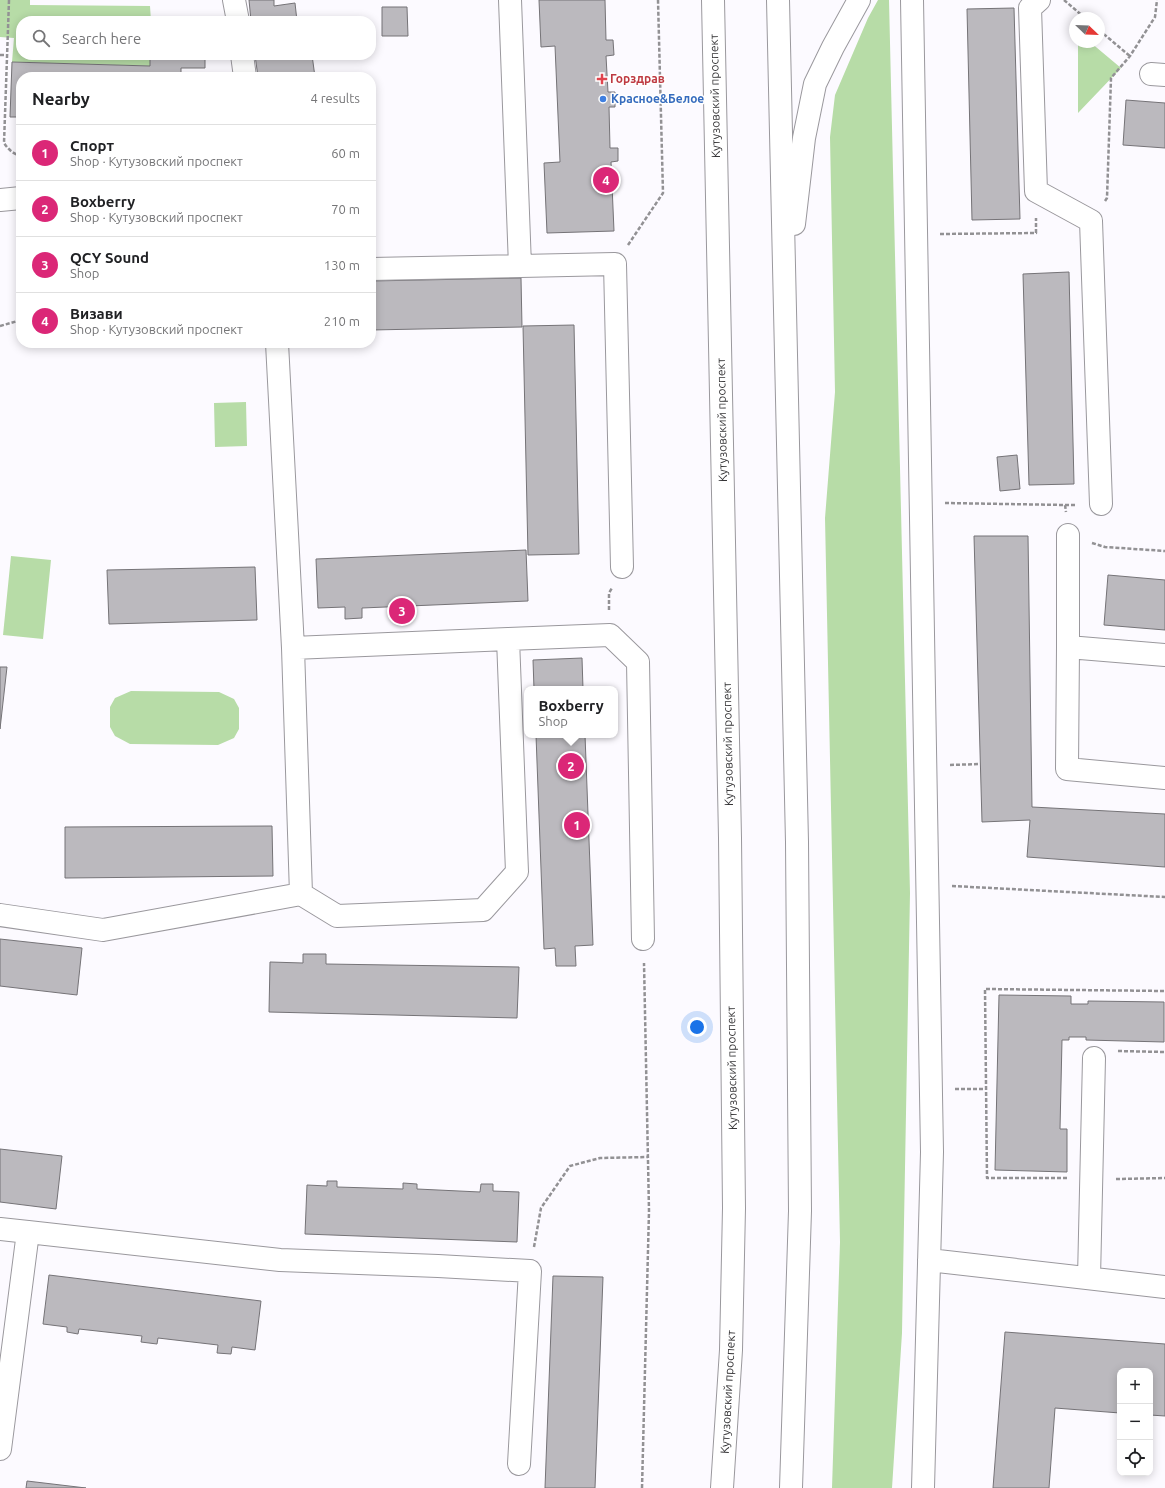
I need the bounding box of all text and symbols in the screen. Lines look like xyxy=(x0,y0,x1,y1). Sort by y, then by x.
north arrow xyxy=(1069,12,1105,48)
search box xyxy=(16,16,376,60)
icon: search xyxy=(30,27,52,49)
text: Search here xyxy=(62,30,141,47)
street label: Кутузовский проспект xyxy=(707,33,722,158)
place label: Горздрав xyxy=(610,72,665,85)
marker: Горздрав xyxy=(597,74,607,84)
text: Nearby xyxy=(32,89,90,108)
text: 4 results xyxy=(310,91,360,105)
place label: Красное&Белое xyxy=(611,92,704,105)
marker: Красное&Белое xyxy=(598,94,608,104)
text: Спорт xyxy=(70,137,114,154)
text: 1 xyxy=(41,146,49,160)
text: 60 m xyxy=(331,146,360,160)
text: Shop · Кутузовский проспект xyxy=(70,154,243,168)
pin: 4 xyxy=(593,165,619,195)
text: Boxberry xyxy=(70,193,135,210)
text: 2 xyxy=(41,202,49,216)
text: 70 m xyxy=(331,202,360,216)
text: Shop · Кутузовский проспект xyxy=(70,210,243,224)
text: QCY Sound xyxy=(70,249,149,266)
text: 3 xyxy=(41,258,49,272)
text: 130 m xyxy=(324,258,360,272)
text: Shop xyxy=(70,266,99,280)
text: Визави xyxy=(70,305,123,322)
text: 4 xyxy=(41,314,49,328)
text: 210 m xyxy=(324,314,360,328)
text: Shop · Кутузовский проспект xyxy=(70,322,243,336)
street label: Кутузовский проспект xyxy=(714,357,729,482)
pin: 3 xyxy=(389,596,415,626)
street label: Кутузовский проспект xyxy=(720,681,735,806)
popup xyxy=(524,686,618,738)
text: Boxberry xyxy=(538,697,604,714)
text: Shop xyxy=(538,714,568,728)
pin: 2 xyxy=(558,751,584,781)
pin: 1 xyxy=(564,810,590,840)
street label: Кутузовский проспект xyxy=(724,1005,739,1130)
your location xyxy=(687,1017,707,1037)
street label: Кутузовский проспект xyxy=(718,1329,737,1454)
map controls xyxy=(1117,1368,1153,1476)
button: + xyxy=(1117,1368,1153,1404)
button: − xyxy=(1117,1404,1153,1440)
button: locate xyxy=(1117,1440,1153,1476)

